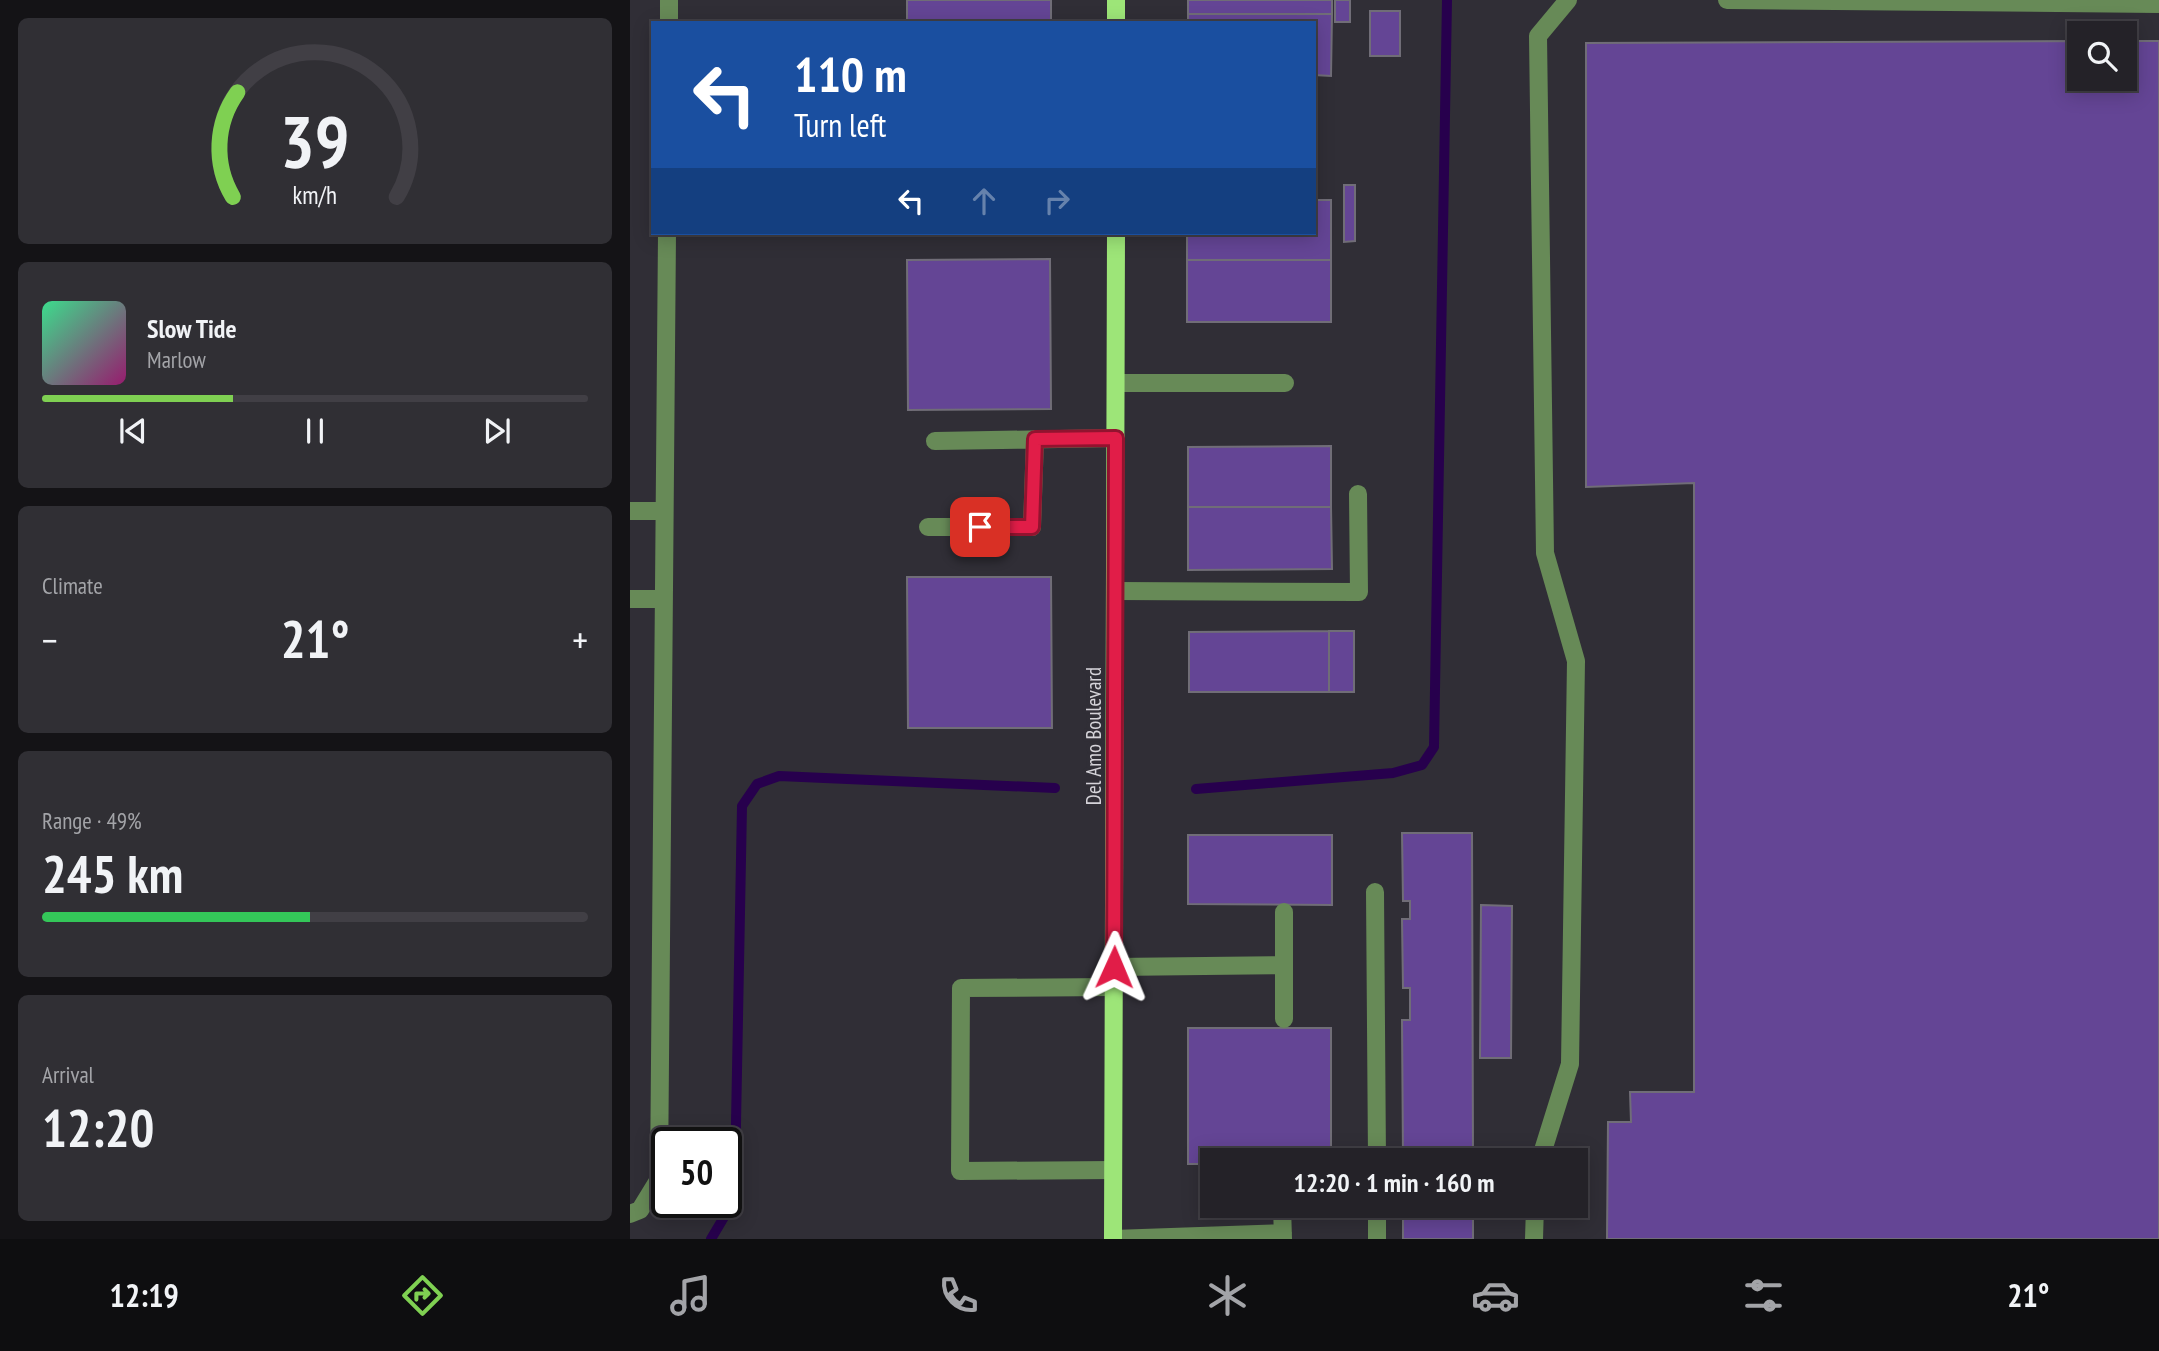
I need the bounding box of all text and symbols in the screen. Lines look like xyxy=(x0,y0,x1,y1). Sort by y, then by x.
map controls xyxy=(2067,21,2137,91)
button: search xyxy=(2067,21,2137,91)
text: 110 m xyxy=(794,42,907,106)
icon: left xyxy=(679,49,770,140)
text: 39 xyxy=(280,93,350,187)
text: Turn left xyxy=(794,104,886,146)
text: km/h xyxy=(293,179,337,211)
icon: left xyxy=(892,182,930,220)
icon: ahead xyxy=(965,182,1003,220)
icon: right xyxy=(1038,182,1076,220)
text: Slow Tide xyxy=(147,312,237,345)
text: Marlow xyxy=(147,345,206,374)
icon: previous xyxy=(114,412,152,450)
icon: pause xyxy=(296,412,334,450)
icon: next xyxy=(478,412,516,450)
pin xyxy=(950,497,1010,557)
icon: arrive xyxy=(961,508,999,546)
text: Climate xyxy=(42,571,103,600)
text: 21° xyxy=(281,605,349,672)
text: − xyxy=(42,615,58,664)
text: + xyxy=(572,615,588,664)
street label: Del Amo Boulevard xyxy=(1080,667,1107,805)
text: Range · 49% xyxy=(42,806,142,835)
text: 245 km xyxy=(42,840,183,907)
position arrow xyxy=(1077,930,1151,1004)
text: Arrival xyxy=(42,1060,94,1089)
text: 12:20 xyxy=(42,1094,154,1161)
speed limit sign: 50 xyxy=(651,1127,742,1218)
text: 12:20 · 1 min · 160 m xyxy=(1294,1166,1494,1199)
icon: directions xyxy=(398,1271,447,1320)
icon: music xyxy=(666,1271,715,1320)
icon: phone xyxy=(934,1271,983,1320)
icon: climate xyxy=(1203,1271,1252,1320)
icon: car xyxy=(1471,1271,1520,1320)
icon: filters xyxy=(1739,1271,1788,1320)
text: 12:19 xyxy=(110,1274,179,1316)
text: 21° xyxy=(2007,1274,2049,1316)

